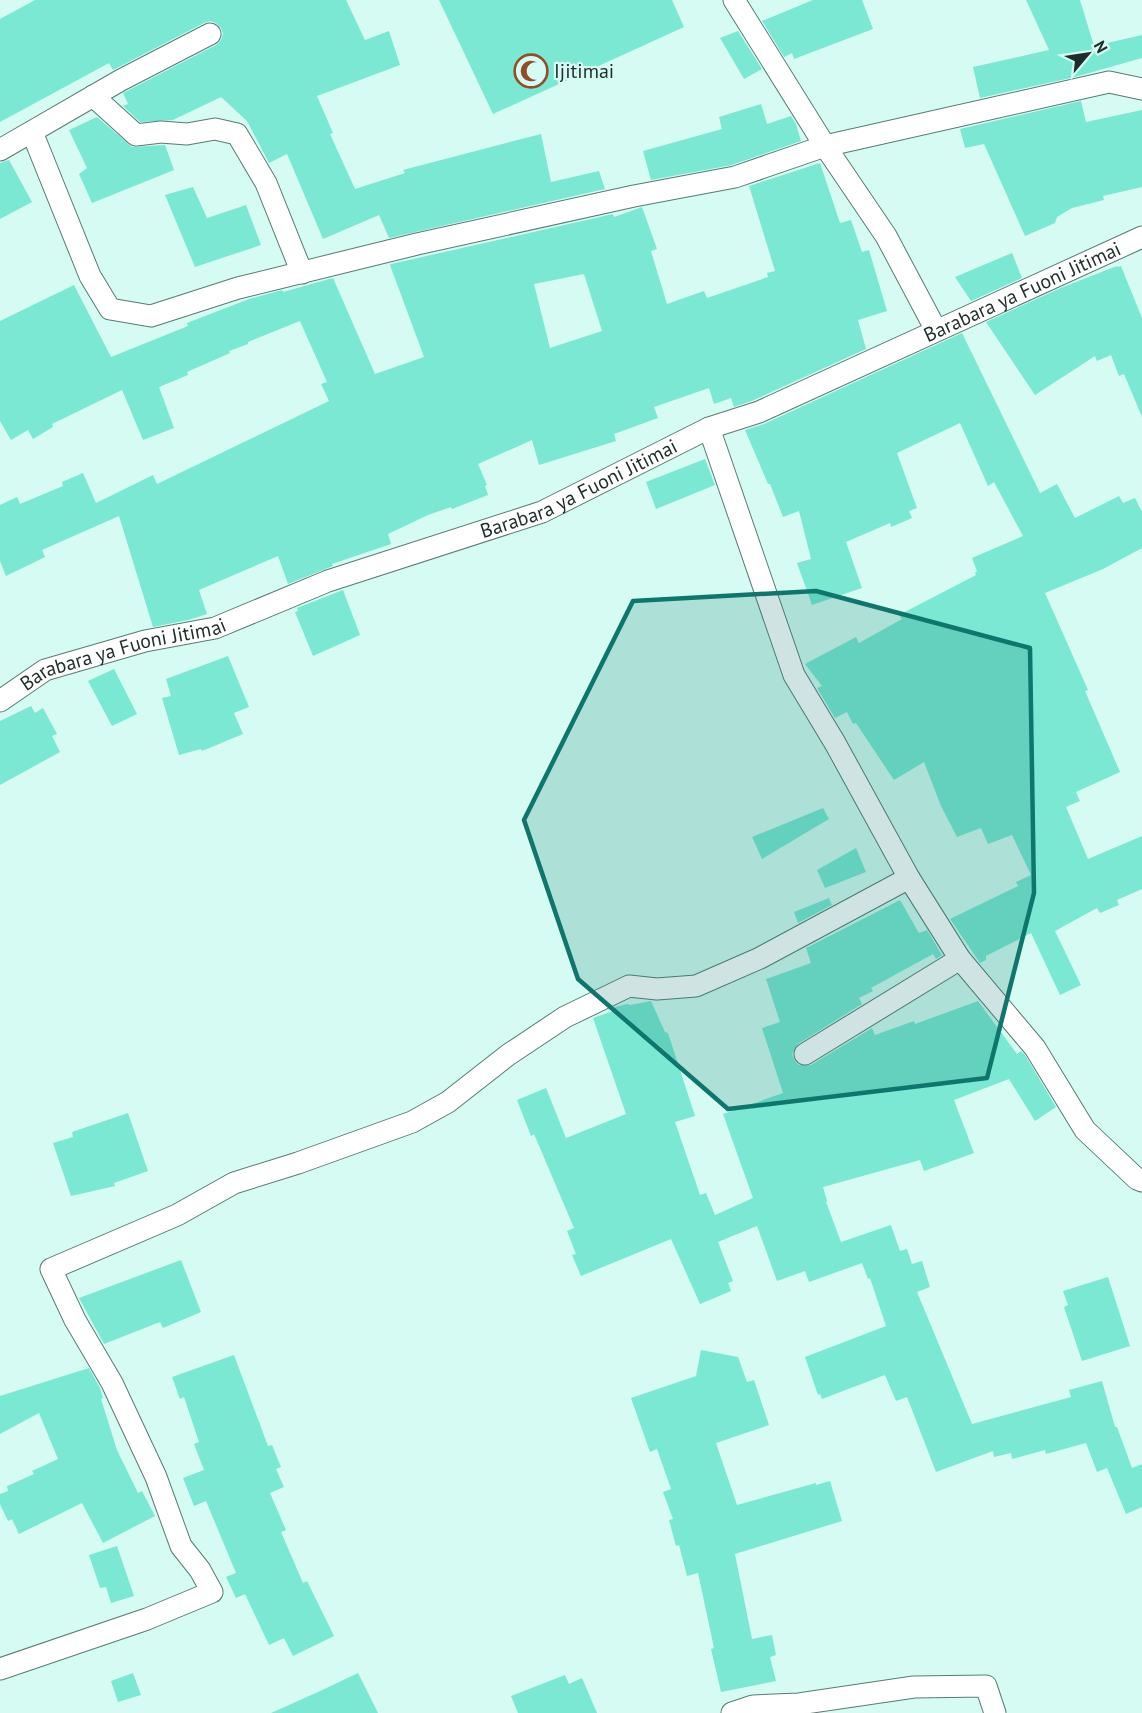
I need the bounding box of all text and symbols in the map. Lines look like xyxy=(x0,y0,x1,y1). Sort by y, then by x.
north arrow xyxy=(1058,24,1118,84)
text: N xyxy=(1090,37,1112,56)
mosque icon: Ijitimai xyxy=(513,53,549,89)
place label: Ijitimai xyxy=(554,58,614,84)
street label: Barabara ya Fuoni Jitimai xyxy=(920,235,1125,348)
street label: Barabara ya Fuoni Jitimai xyxy=(477,433,682,544)
street label: Barabara ya Fuoni Jitimai xyxy=(15,612,230,696)

